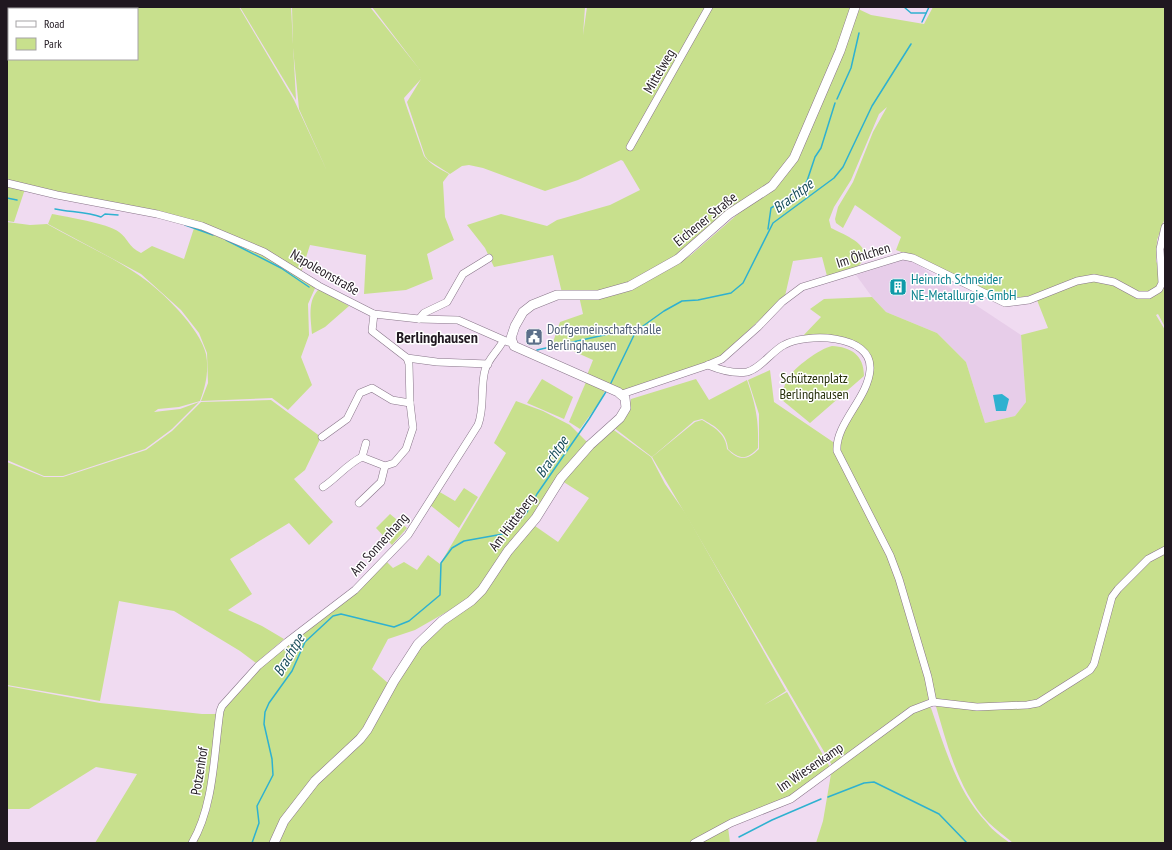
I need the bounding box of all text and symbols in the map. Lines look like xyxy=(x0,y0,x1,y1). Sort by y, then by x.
legend xyxy=(8,8,138,60)
text: Road xyxy=(44,16,64,31)
text: Park xyxy=(44,36,62,51)
street label: Mittelweg xyxy=(639,46,679,96)
water label: Brachtpe xyxy=(769,174,817,217)
street label: Eichener Straße xyxy=(670,188,741,250)
street label: Im Öhlchen xyxy=(834,238,892,272)
street label: Napoleonstraße xyxy=(287,245,363,299)
place label: Heinrich Schneider NE-Metallurgie GmbH xyxy=(911,270,1017,304)
building icon: Heinrich Schneider NE-Metallurgie GmbH xyxy=(888,277,908,297)
place label: Dorfgemeinschaftshalle Berlinghausen xyxy=(547,320,661,354)
district label: Berlinghausen xyxy=(396,327,478,347)
public building icon: Dorfgemeinschaftshalle Berlinghausen xyxy=(524,327,544,347)
park label: Schützenplatz Berlinghausen xyxy=(779,369,849,403)
water label: Brachtpe xyxy=(531,432,573,481)
street label: Am Hütteberg xyxy=(485,490,539,554)
street label: Am Sonnenhang xyxy=(346,509,412,579)
water label: Brachtpe xyxy=(269,629,309,679)
street label: Im Wiesenkamp xyxy=(773,738,847,796)
street label: Potzenhof xyxy=(186,745,212,796)

